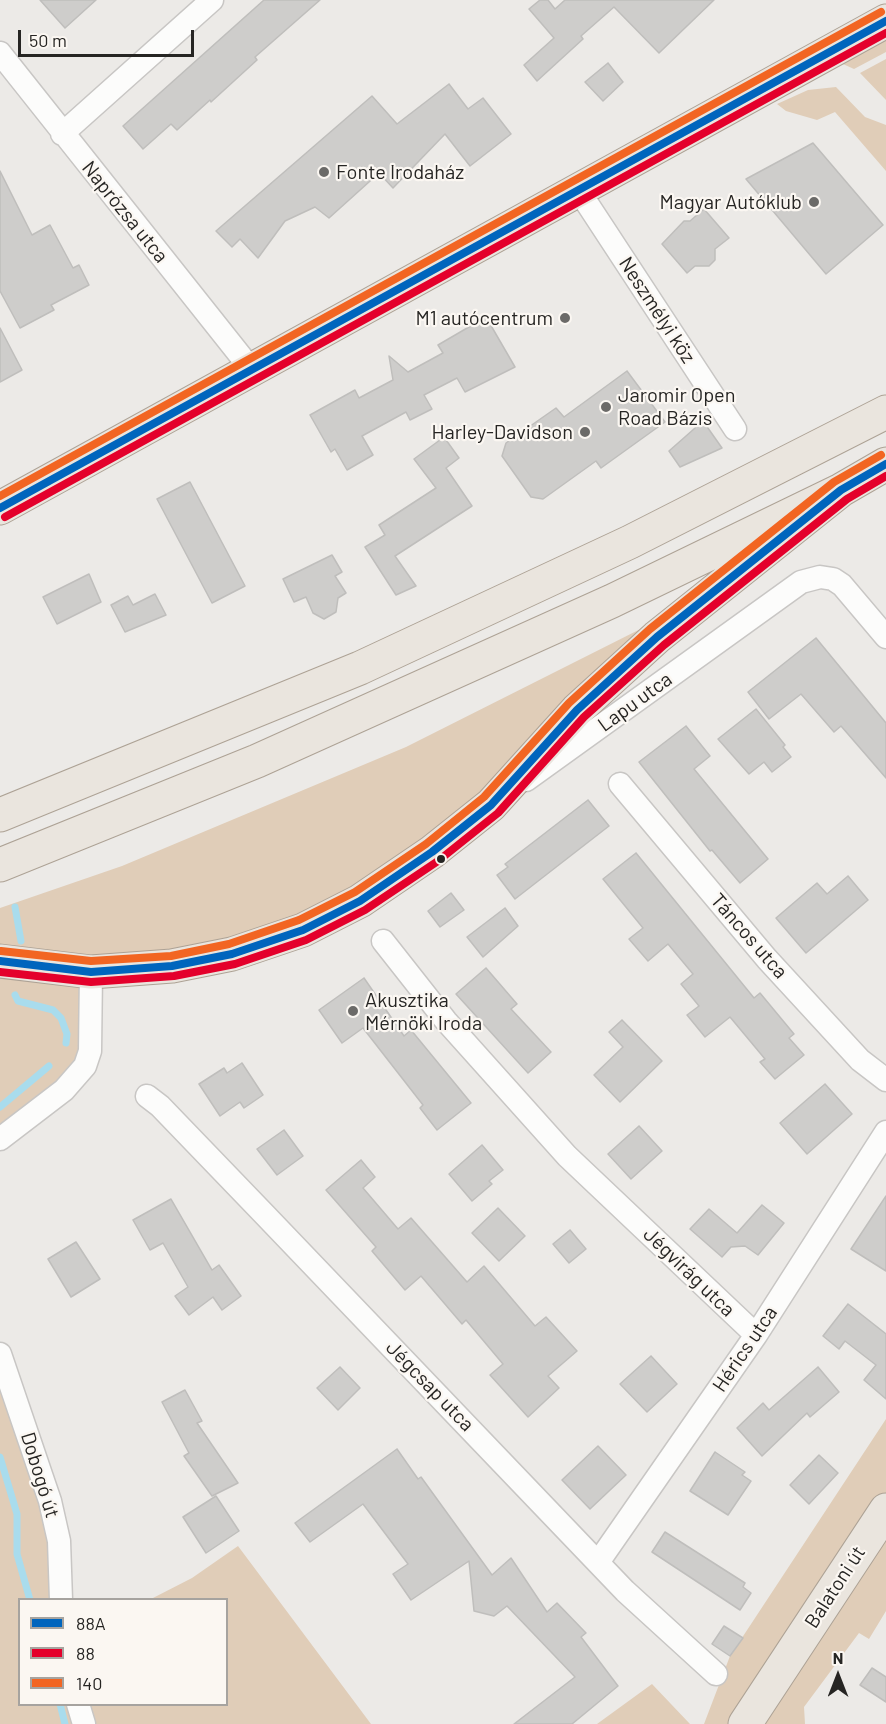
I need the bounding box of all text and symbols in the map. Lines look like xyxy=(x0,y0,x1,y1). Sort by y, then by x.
scale bar xyxy=(21,18,196,56)
text: 50 m xyxy=(29,29,67,51)
street label: Naprózsa utca xyxy=(77,156,173,268)
place label: Fonte Irodaház xyxy=(336,160,464,184)
marker: Fonte Irodaház xyxy=(317,165,331,179)
place label: Magyar Autóklub xyxy=(659,190,802,214)
marker: Magyar Autóklub xyxy=(807,195,821,209)
street label: Neszmélyi köz xyxy=(614,252,700,368)
place label: M1 autócentrum xyxy=(415,306,553,330)
marker: M1 autócentrum xyxy=(558,311,572,325)
place label: Jaromir Open Road Bázis xyxy=(618,383,736,430)
marker: Jaromir Open Road Bázis xyxy=(599,400,613,414)
place label: Harley-Davidson xyxy=(432,420,573,444)
marker: Harley-Davidson xyxy=(578,425,592,439)
street label: Lapu utca xyxy=(593,667,677,737)
unlabelled marker xyxy=(435,853,447,865)
street label: Táncos utca xyxy=(705,888,793,984)
place label: Akusztika Mérnöki Iroda xyxy=(365,988,482,1035)
marker: Akusztika Mérnöki Iroda xyxy=(346,1004,360,1018)
street label: Jégvirág utca xyxy=(638,1222,740,1322)
street label: Hérics utca xyxy=(708,1301,782,1397)
street label: Jégcsap utca xyxy=(381,1336,479,1436)
street label: Dobogó út xyxy=(16,1429,64,1521)
street label: Balatoni út xyxy=(800,1541,870,1633)
legend xyxy=(18,1598,228,1706)
text: 88A xyxy=(76,1612,106,1634)
text: 88 xyxy=(76,1642,95,1664)
north arrow xyxy=(808,1646,868,1706)
text: N xyxy=(833,1648,843,1667)
text: 140 xyxy=(76,1672,102,1694)

